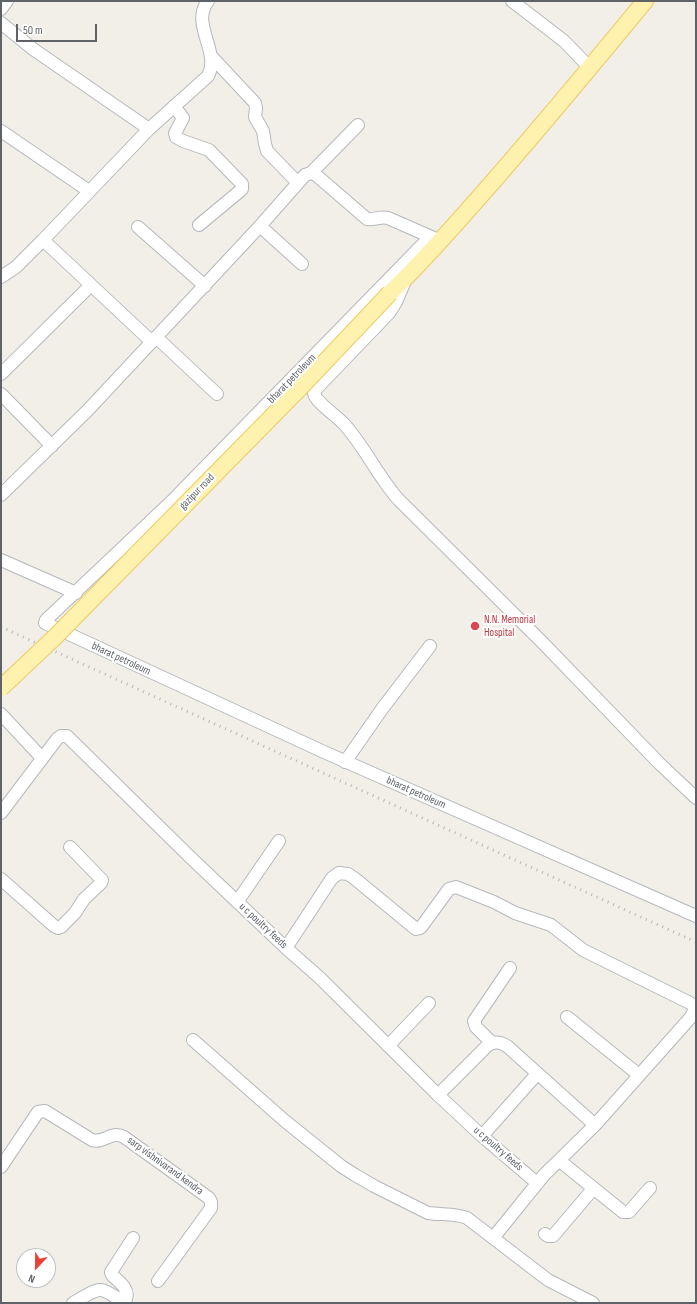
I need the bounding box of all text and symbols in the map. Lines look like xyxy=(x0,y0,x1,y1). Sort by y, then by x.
scale bar xyxy=(18,16,99,42)
text: 50 m xyxy=(23,23,43,38)
street label: bharat petroleum xyxy=(265,351,319,407)
street label: gazipur road xyxy=(177,471,217,513)
place label: N.N. Memorial Hospital xyxy=(484,613,535,639)
marker: N.N. Memorial Hospital xyxy=(469,620,481,632)
street label: bharat petroleum xyxy=(89,640,153,678)
street label: bharat petroleum xyxy=(384,774,448,812)
street label: u c poultry feeds xyxy=(236,900,290,952)
street label: u c poultry feeds xyxy=(471,1124,525,1174)
street label: sarp vishnivarand kendra xyxy=(124,1134,206,1198)
north arrow xyxy=(16,1248,56,1288)
text: N xyxy=(27,1272,37,1286)

